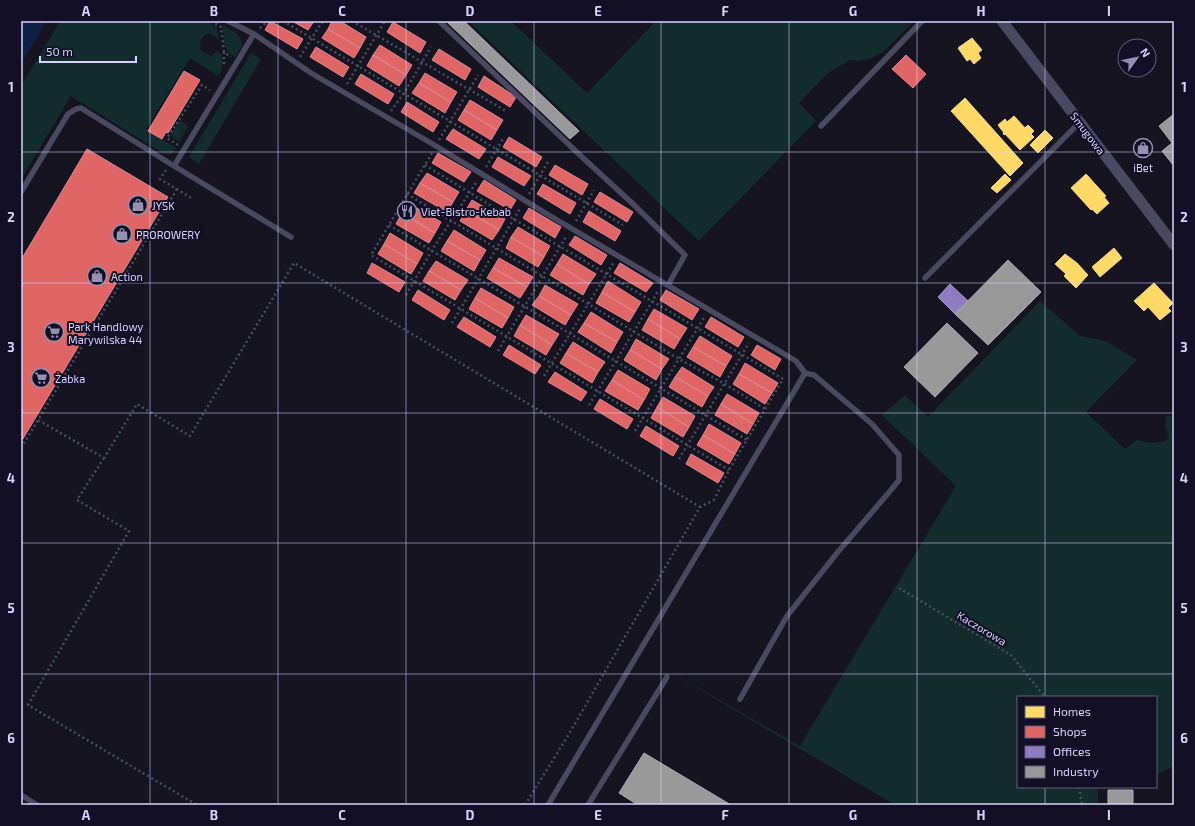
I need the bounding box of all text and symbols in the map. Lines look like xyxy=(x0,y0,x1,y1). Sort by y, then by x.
text: A xyxy=(82,3,91,19)
text: B xyxy=(210,3,218,19)
text: C xyxy=(338,3,346,19)
text: D xyxy=(466,3,475,19)
text: E xyxy=(594,3,602,19)
text: F xyxy=(721,3,729,19)
text: G xyxy=(849,3,857,19)
text: H xyxy=(977,3,986,19)
text: I xyxy=(1107,3,1111,19)
scale bar xyxy=(40,38,136,64)
north arrow xyxy=(1117,38,1157,78)
text: 50 m xyxy=(46,44,73,58)
text: N xyxy=(1138,45,1153,59)
text: 1 xyxy=(8,79,14,95)
text: 1 xyxy=(1181,79,1187,95)
street label: Smugowa xyxy=(1068,109,1108,157)
shop icon: iBet xyxy=(1132,137,1154,159)
place label: iBet xyxy=(1133,161,1153,174)
shop icon: JYSK xyxy=(127,194,149,216)
place label: JYSK xyxy=(152,199,175,212)
restaurant icon: Viet-Bistro-Kebab xyxy=(396,200,418,222)
place label: Viet-Bistro-Kebab xyxy=(421,205,511,218)
text: 2 xyxy=(7,209,15,225)
text: 2 xyxy=(1180,209,1188,225)
shop icon: PROROWERY xyxy=(111,223,133,245)
place label: PROROWERY xyxy=(136,228,201,241)
shop icon: Action xyxy=(86,265,108,287)
place label: Action xyxy=(111,270,143,283)
place label: Park Handlowy Marywilska 44 xyxy=(68,320,143,346)
supermarket icon: Park Handlowy Marywilska 44 xyxy=(43,321,65,343)
text: 3 xyxy=(7,339,15,355)
text: 3 xyxy=(1180,339,1188,355)
supermarket icon: Żabka xyxy=(30,367,52,389)
place label: Żabka xyxy=(55,372,85,385)
text: 4 xyxy=(7,470,15,486)
text: 4 xyxy=(1180,470,1188,486)
text: 5 xyxy=(7,600,15,616)
text: 5 xyxy=(1180,600,1188,616)
street label: Kaczorowa xyxy=(955,608,1009,648)
legend xyxy=(1017,696,1157,788)
text: Homes xyxy=(1053,704,1091,718)
text: Shops xyxy=(1053,724,1087,738)
text: 6 xyxy=(7,730,15,746)
text: 6 xyxy=(1180,730,1188,746)
text: Offices xyxy=(1053,744,1090,758)
text: Industry xyxy=(1053,764,1099,778)
text: A xyxy=(82,807,91,823)
text: B xyxy=(210,807,218,823)
text: C xyxy=(338,807,346,823)
text: D xyxy=(466,807,475,823)
text: E xyxy=(594,807,602,823)
text: F xyxy=(721,807,729,823)
text: G xyxy=(849,807,857,823)
text: H xyxy=(977,807,986,823)
text: I xyxy=(1107,807,1111,823)

